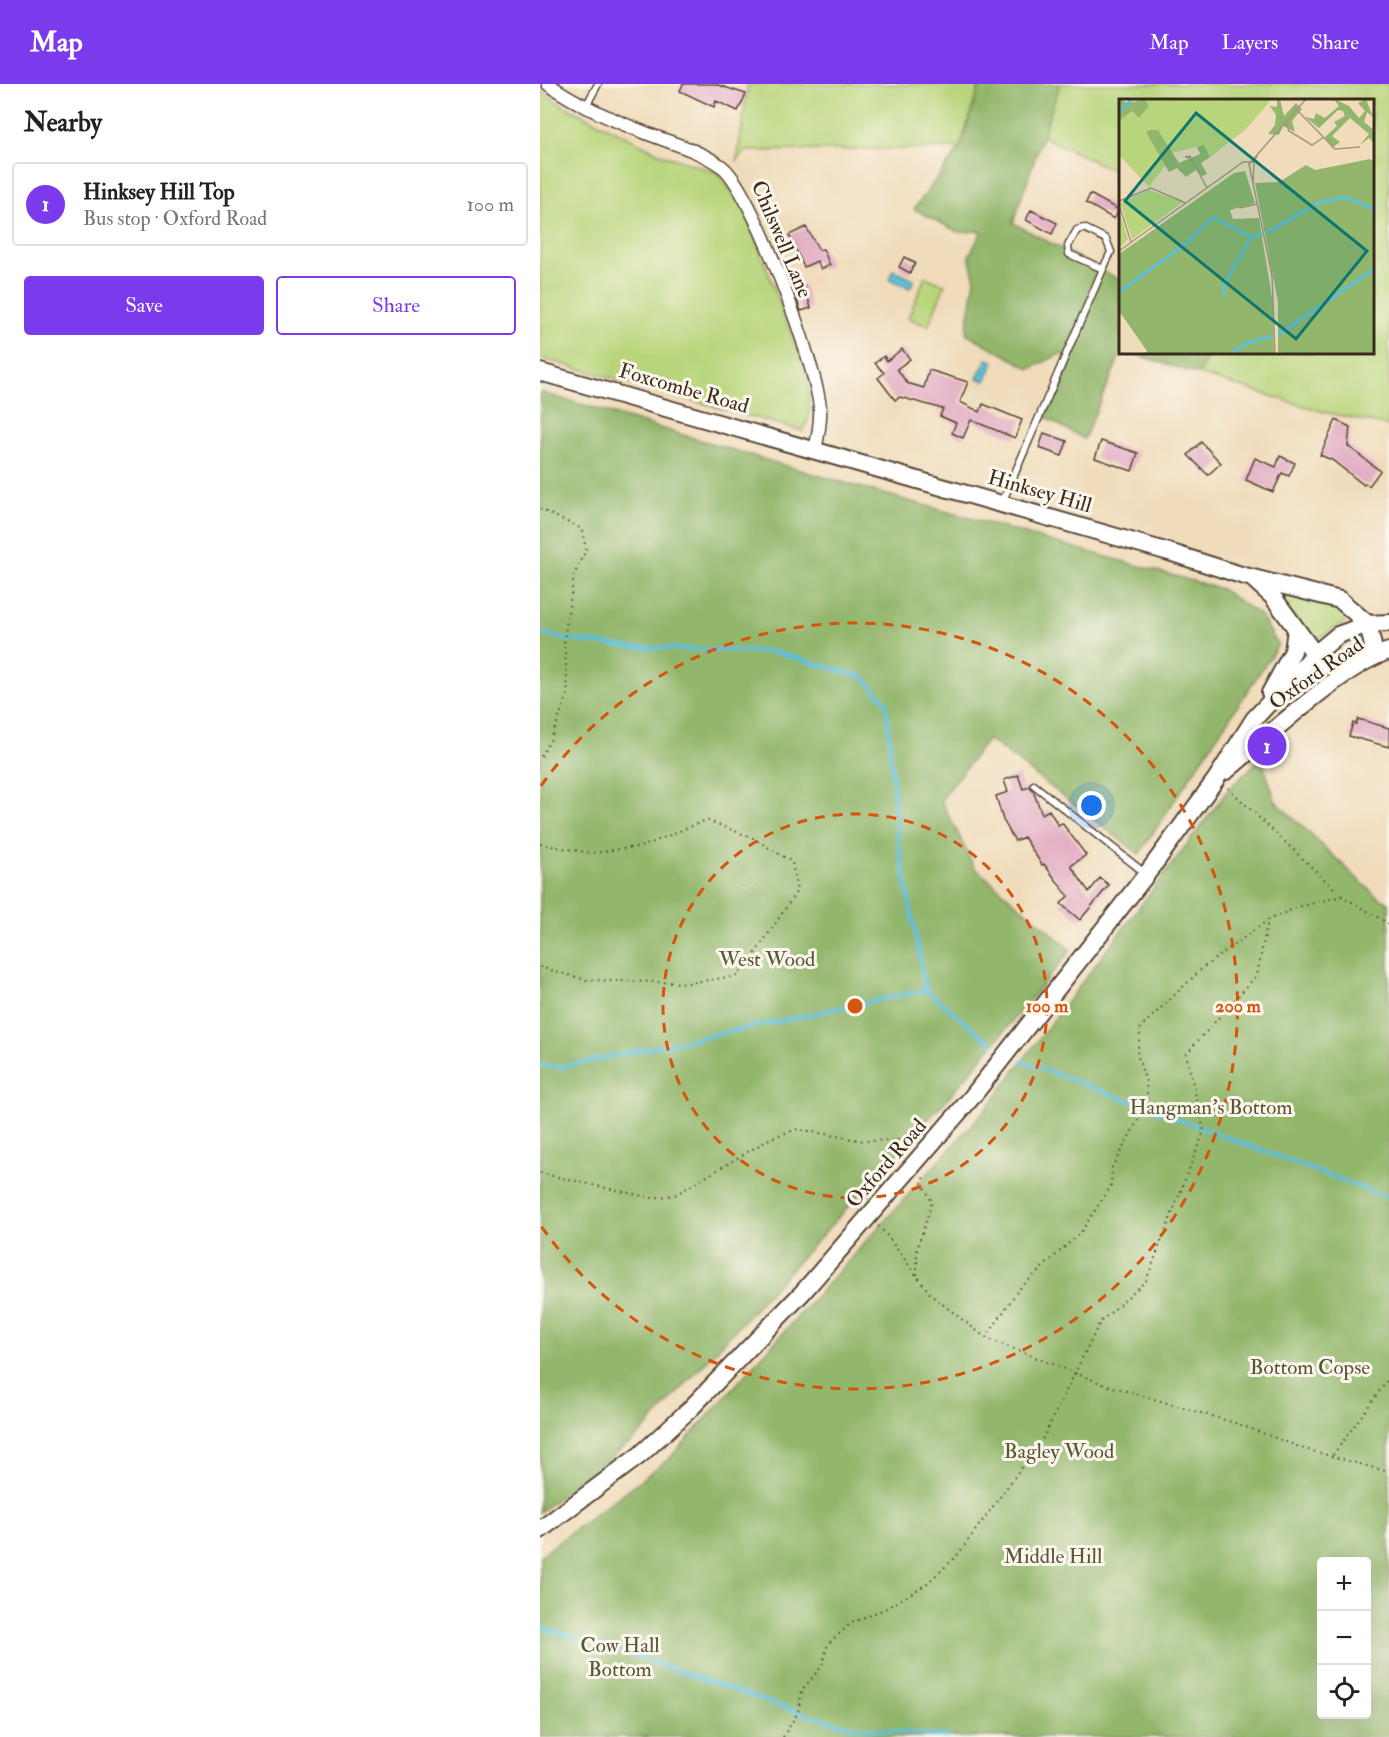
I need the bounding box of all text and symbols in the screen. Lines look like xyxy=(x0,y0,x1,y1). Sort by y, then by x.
text: Map xyxy=(30,25,83,60)
text: Map xyxy=(1149,29,1189,56)
text: Layers xyxy=(1222,29,1278,56)
text: Share xyxy=(1311,29,1359,56)
inset map xyxy=(1119,99,1374,354)
text: Nearby xyxy=(24,107,102,139)
street label: Chilswell Lane xyxy=(745,176,818,302)
text: Hinksey Hill Top xyxy=(83,178,235,206)
text: 1 xyxy=(42,192,49,217)
text: 100 m xyxy=(467,192,514,217)
text: Bus stop · Oxford Road xyxy=(83,206,267,231)
button: Save xyxy=(24,276,264,335)
button: Share xyxy=(276,276,516,335)
street label: Foxcombe Road xyxy=(616,357,753,420)
street label: Hinksey Hill xyxy=(985,464,1095,519)
street label: Oxford Road xyxy=(1264,631,1369,716)
pin: 1 xyxy=(1248,724,1286,768)
your location xyxy=(1077,791,1106,820)
park label: West Wood xyxy=(718,946,816,973)
text: 100 m xyxy=(1026,995,1069,1018)
text: 200 m xyxy=(1215,995,1262,1018)
centre of rings xyxy=(845,996,865,1016)
park label: Hangman's Bottom xyxy=(1129,1094,1293,1121)
street label: Oxford Road xyxy=(840,1113,933,1214)
park label: Bottom Copse xyxy=(1250,1354,1370,1381)
park label: Bagley Wood xyxy=(1004,1438,1115,1465)
park label: Middle Hill xyxy=(1004,1543,1103,1570)
map controls xyxy=(1317,1557,1371,1719)
button: + xyxy=(1317,1557,1371,1611)
button: − xyxy=(1317,1611,1371,1665)
park label: Cow Hall Bottom xyxy=(580,1632,660,1683)
button: locate xyxy=(1317,1665,1371,1719)

